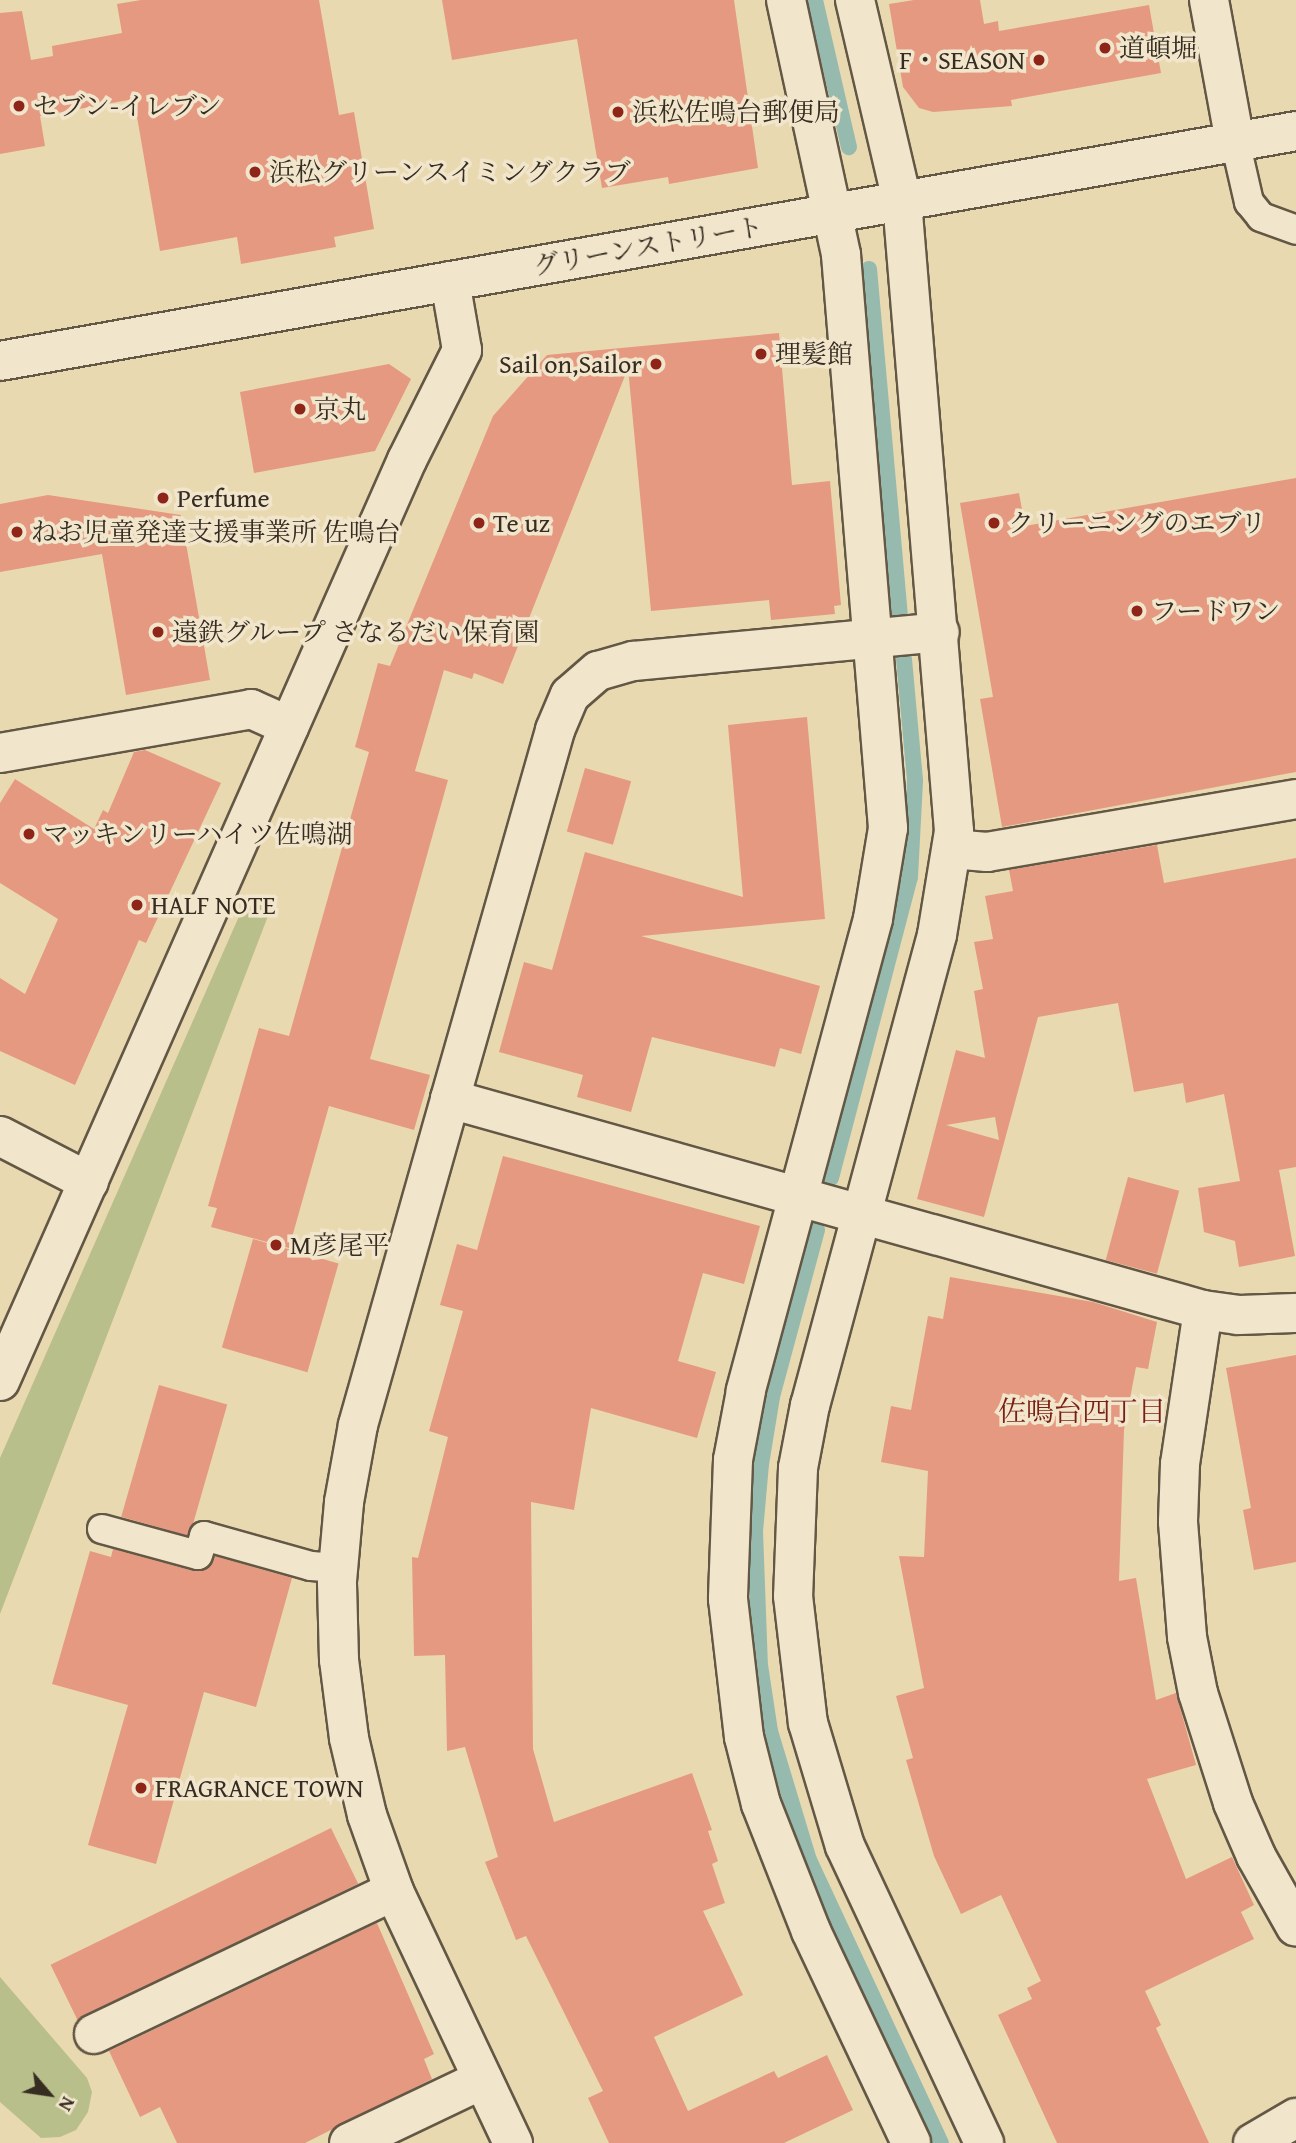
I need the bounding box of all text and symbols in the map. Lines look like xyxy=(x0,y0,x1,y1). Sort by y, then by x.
place label: 道頓堀 xyxy=(1119,32,1197,64)
marker: 道頓堀 xyxy=(1097,40,1113,56)
place label: F・SEASON xyxy=(899,44,1025,76)
marker: F・SEASON xyxy=(1031,52,1047,68)
place label: セブン-イレブン xyxy=(33,90,224,122)
place label: 浜松佐鳴台郵便局 xyxy=(632,96,840,128)
marker: セブン-イレブン xyxy=(11,98,27,114)
marker: 浜松佐鳴台郵便局 xyxy=(610,104,626,120)
place label: 浜松グリーンスイミングクラブ xyxy=(269,156,633,188)
marker: 浜松グリーンスイミングクラブ xyxy=(247,164,263,180)
street label: グリーンストリート xyxy=(530,210,766,282)
place label: 理髪館 xyxy=(775,338,853,370)
marker: 理髪館 xyxy=(753,346,769,362)
place label: Sail on,Sailor xyxy=(499,348,642,380)
marker: Sail on,Sailor xyxy=(648,356,664,372)
place label: 京丸 xyxy=(314,393,366,425)
marker: 京丸 xyxy=(292,401,308,417)
place label: Perfume xyxy=(177,482,270,514)
marker: Perfume xyxy=(155,490,171,506)
place label: Te uz xyxy=(493,507,550,539)
place label: クリーニングのエブリ xyxy=(1008,507,1268,539)
marker: Te uz xyxy=(471,515,487,531)
marker: クリーニングのエブリ xyxy=(986,515,1002,531)
place label: ねお児童発達支援事業所 佐鳴台 xyxy=(31,516,401,548)
marker: ねお児童発達支援事業所 佐鳴台 xyxy=(9,524,25,540)
place label: フードワン xyxy=(1151,595,1280,627)
marker: フードワン xyxy=(1129,603,1145,619)
place label: 遠鉄グループ さなるだい保育園 xyxy=(172,616,542,648)
marker: 遠鉄グループ さなるだい保育園 xyxy=(150,624,166,640)
place label: マッキンリーハイツ佐鳴湖 xyxy=(43,818,355,850)
marker: マッキンリーハイツ佐鳴湖 xyxy=(21,826,37,842)
place label: HALF NOTE xyxy=(151,889,276,921)
marker: HALF NOTE xyxy=(129,897,145,913)
place label: M彦尾平 xyxy=(290,1229,389,1261)
marker: M彦尾平 xyxy=(268,1237,284,1253)
district label: 佐鳴台四丁目 xyxy=(998,1394,1166,1428)
place label: FRAGRANCE TOWN xyxy=(155,1772,364,1804)
marker: FRAGRANCE TOWN xyxy=(133,1780,149,1796)
north arrow xyxy=(14,2059,84,2129)
text: N xyxy=(52,2092,83,2117)

